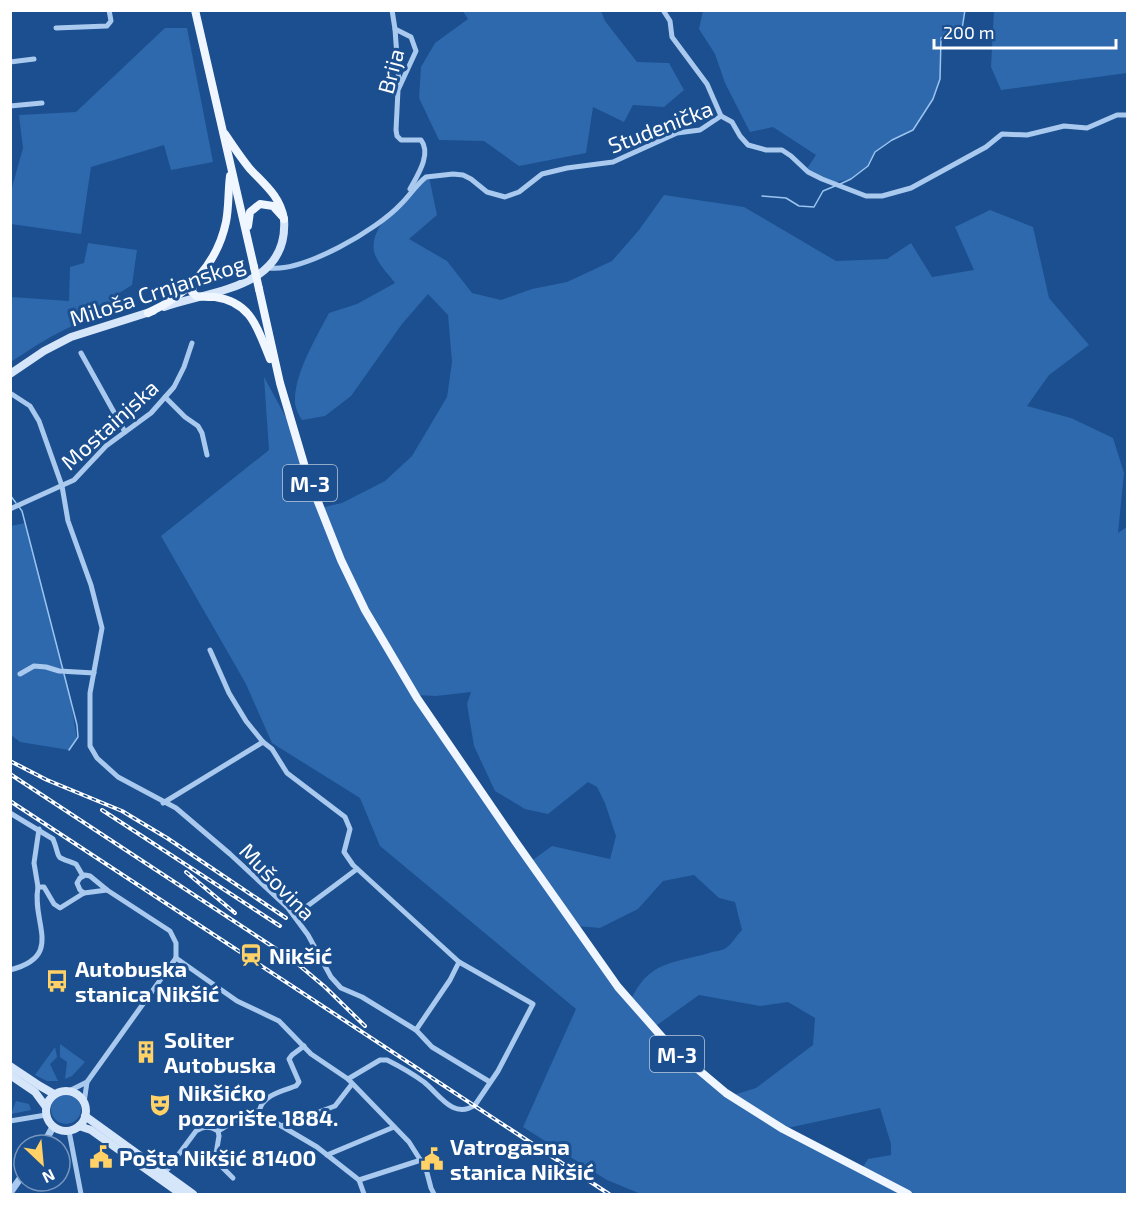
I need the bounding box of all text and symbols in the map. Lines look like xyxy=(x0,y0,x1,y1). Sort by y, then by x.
scale bar xyxy=(934,12,1116,50)
text: 200 m xyxy=(943,21,995,43)
street label: Brija xyxy=(372,46,409,97)
street label: Studenička xyxy=(604,94,716,158)
street label: Miloša Crnjanskog xyxy=(66,249,248,332)
street label: Mostainjska xyxy=(55,374,164,475)
road number: M-3 xyxy=(283,465,337,501)
street label: Mušovina xyxy=(235,837,321,925)
station icon: Nikšić xyxy=(238,942,264,968)
place label: Nikšić xyxy=(269,942,332,968)
place label: Autobuska stanica Nikšić xyxy=(75,955,219,1006)
bus stop icon: Autobuska stanica Nikšić xyxy=(44,968,70,994)
place label: Soliter Autobuska xyxy=(164,1026,276,1077)
road number: M-3 xyxy=(650,1036,704,1072)
building icon: Soliter Autobuska xyxy=(133,1039,159,1065)
place label: Nikšićko pozorište 1884. xyxy=(178,1079,338,1130)
theatre icon: Nikšićko pozorište 1884. xyxy=(147,1092,173,1118)
north arrow xyxy=(12,1133,72,1193)
place label: Vatrogasna stanica Nikšić xyxy=(450,1133,594,1184)
public building icon: Pošta Nikšić 81400 xyxy=(88,1144,114,1170)
place label: Pošta Nikšić 81400 xyxy=(119,1144,316,1170)
public building icon: Vatrogasna stanica Nikšić xyxy=(419,1146,445,1172)
text: N xyxy=(39,1166,58,1188)

